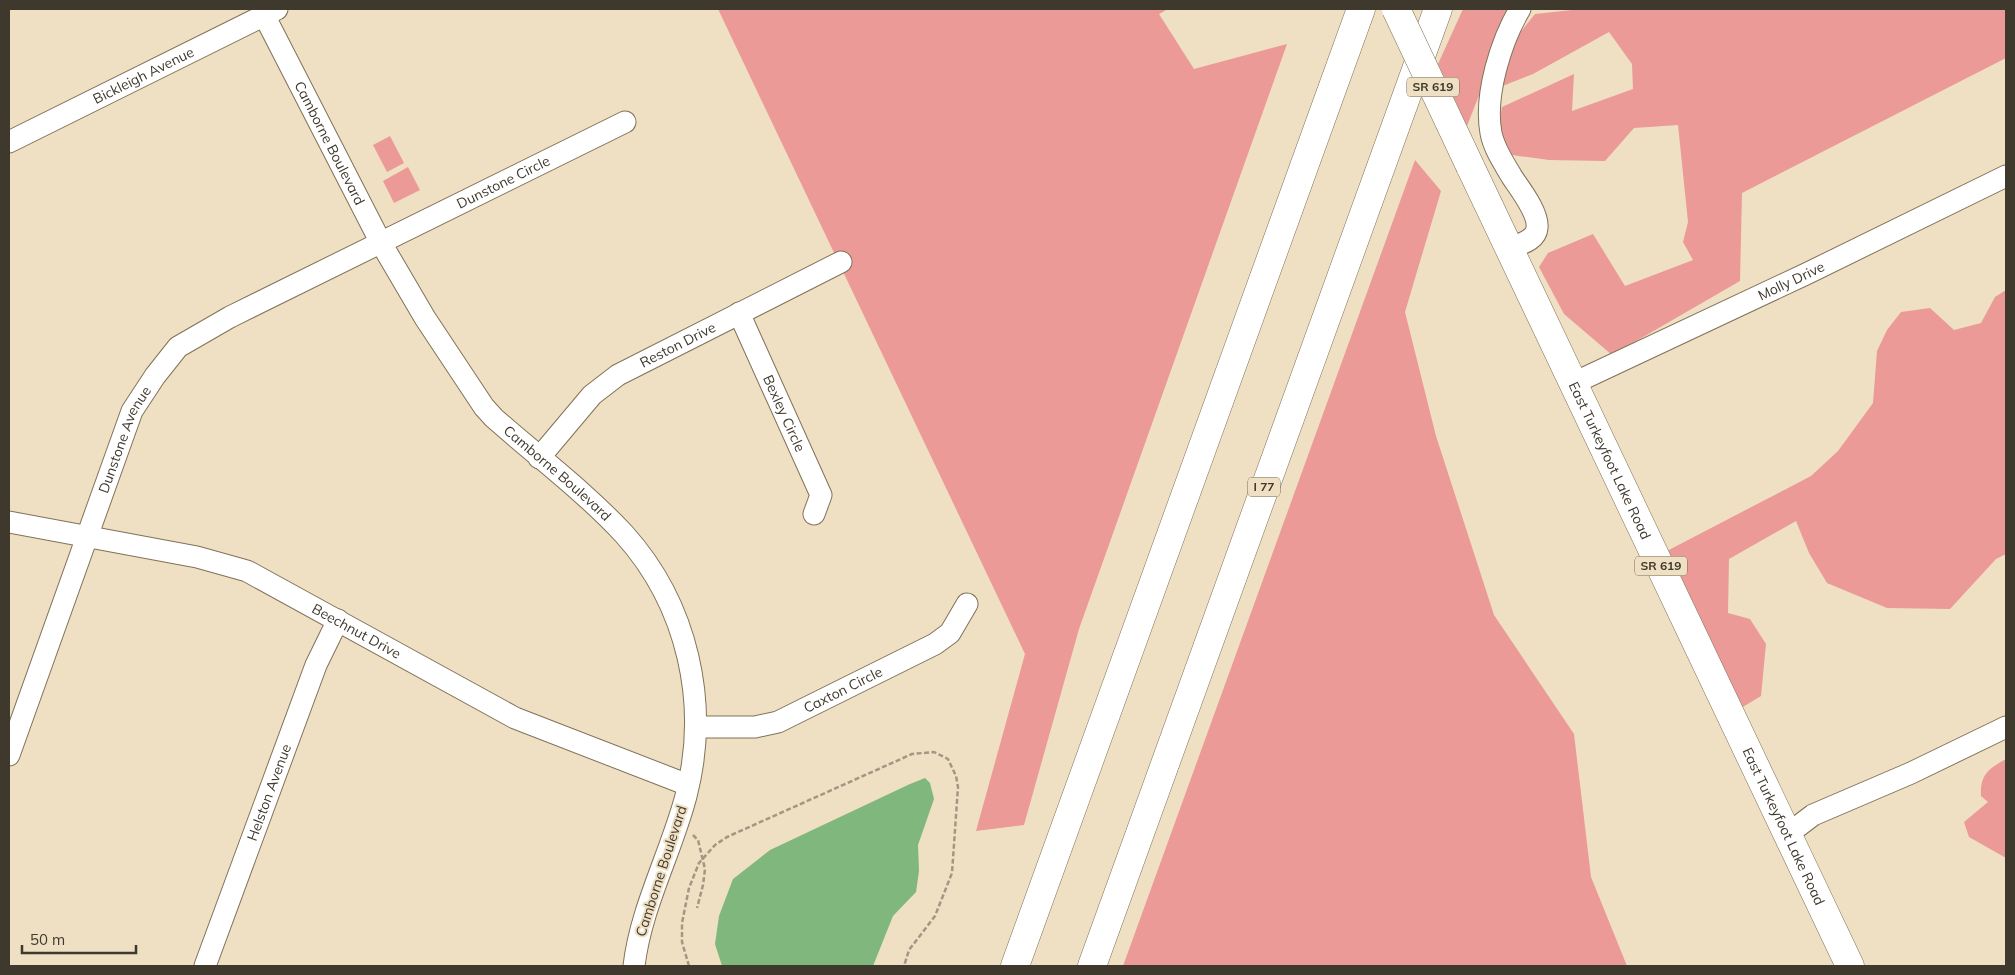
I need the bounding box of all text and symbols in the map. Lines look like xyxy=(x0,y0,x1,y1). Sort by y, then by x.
street label: Bickleigh Avenue xyxy=(90,43,197,108)
road number: SR 619 xyxy=(1407,77,1459,96)
street label: Camborne Boulevard xyxy=(291,78,369,208)
street label: Dunstone Circle xyxy=(454,151,553,213)
street label: Molly Drive xyxy=(1755,257,1827,304)
street label: Reston Drive xyxy=(637,318,719,371)
street label: Bexley Circle xyxy=(759,372,809,455)
street label: East Turkeyfoot Lake Road xyxy=(1565,379,1655,542)
street label: Dunstone Avenue xyxy=(94,383,155,496)
street label: Camborne Boulevard xyxy=(500,421,615,525)
road number: I 77 xyxy=(1248,478,1280,497)
road number: SR 619 xyxy=(1635,556,1687,576)
street label: Beechnut Drive xyxy=(309,599,404,663)
street label: Caxton Circle xyxy=(800,663,885,717)
street label: Helston Avenue xyxy=(243,741,295,843)
street label: East Turkeyfoot Lake Road xyxy=(1739,745,1829,908)
street label: Camborne Boulevard xyxy=(631,803,691,939)
scale bar xyxy=(22,922,136,954)
text: 50 m xyxy=(30,930,65,949)

